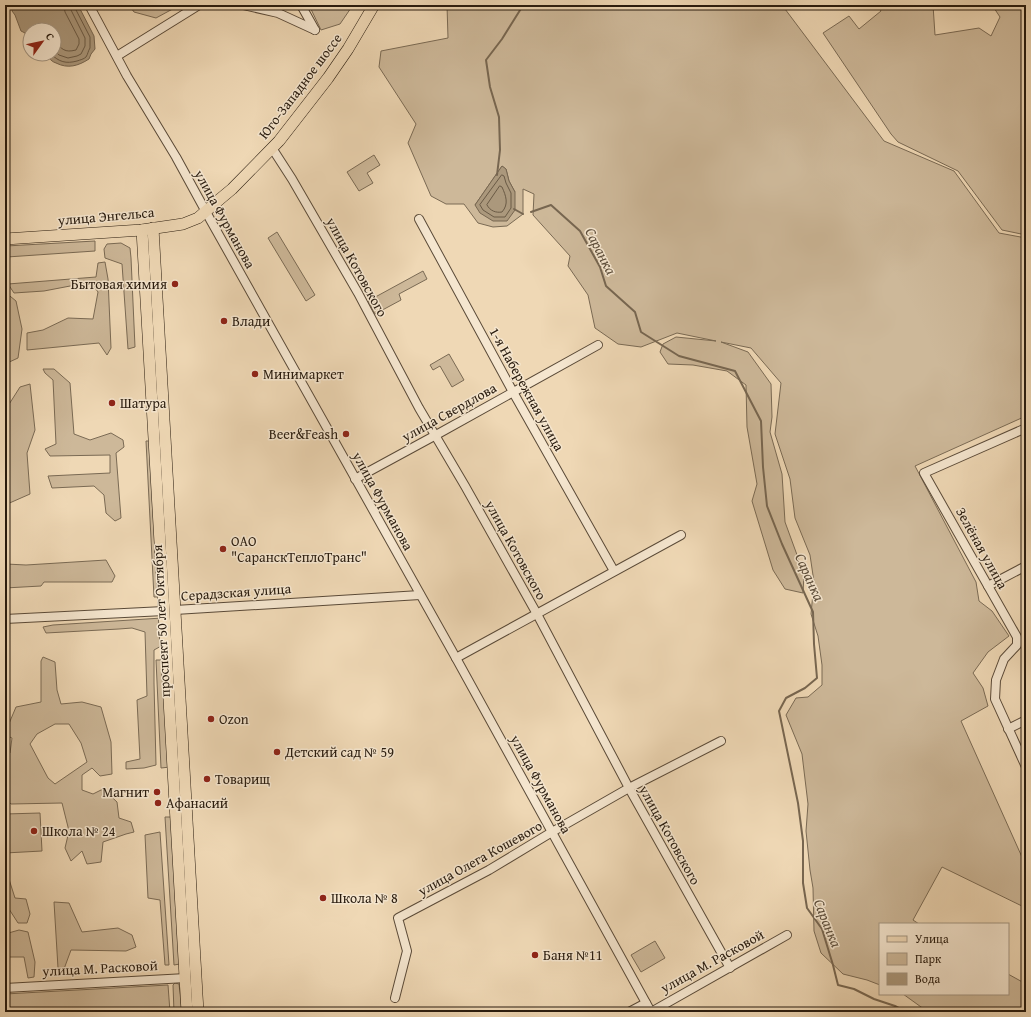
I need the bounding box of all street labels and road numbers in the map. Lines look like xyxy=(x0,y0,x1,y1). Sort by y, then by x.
street label: Юго-Западное шоссе xyxy=(254,29,347,143)
street label: улица Фурманова xyxy=(189,165,261,272)
street label: улица Энгельса xyxy=(56,202,155,230)
street label: улица Котовского xyxy=(321,213,393,320)
street label: 1-я Набережная улица xyxy=(485,324,569,455)
street label: улица Свердлова xyxy=(397,378,500,447)
street label: улица Фурманова xyxy=(347,447,419,554)
street label: улица Котовского xyxy=(480,496,552,603)
street label: Зелёная улица xyxy=(951,503,1013,593)
street label: проспект 50 лет Октября xyxy=(147,544,175,698)
street label: Серадзская улица xyxy=(180,578,292,606)
street label: улица Фурманова xyxy=(505,730,577,837)
street label: улица Котовского xyxy=(634,781,706,888)
street label: улица Олега Кошевого xyxy=(413,815,546,901)
street label: улица М. Расковой xyxy=(656,924,767,998)
street label: улица М. Расковой xyxy=(41,955,158,981)

